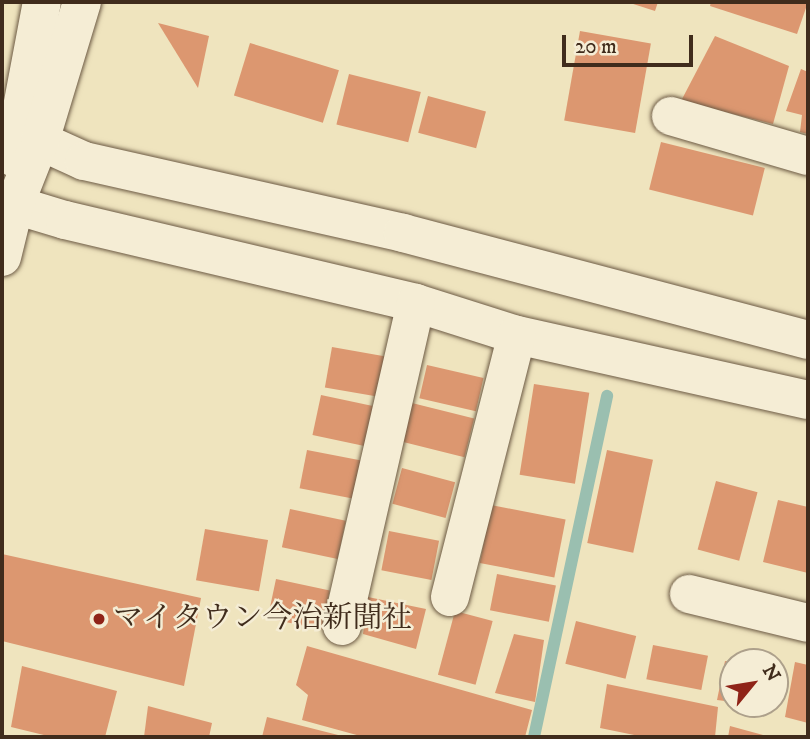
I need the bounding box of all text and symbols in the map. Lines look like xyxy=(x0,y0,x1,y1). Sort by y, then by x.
scale bar xyxy=(565,21,696,65)
text: 20 m xyxy=(575,34,617,60)
place label: マイタウン今治新聞社 xyxy=(113,601,413,637)
marker: マイタウン今治新聞社 xyxy=(91,611,107,627)
north arrow xyxy=(719,648,789,718)
text: N xyxy=(757,661,785,686)

